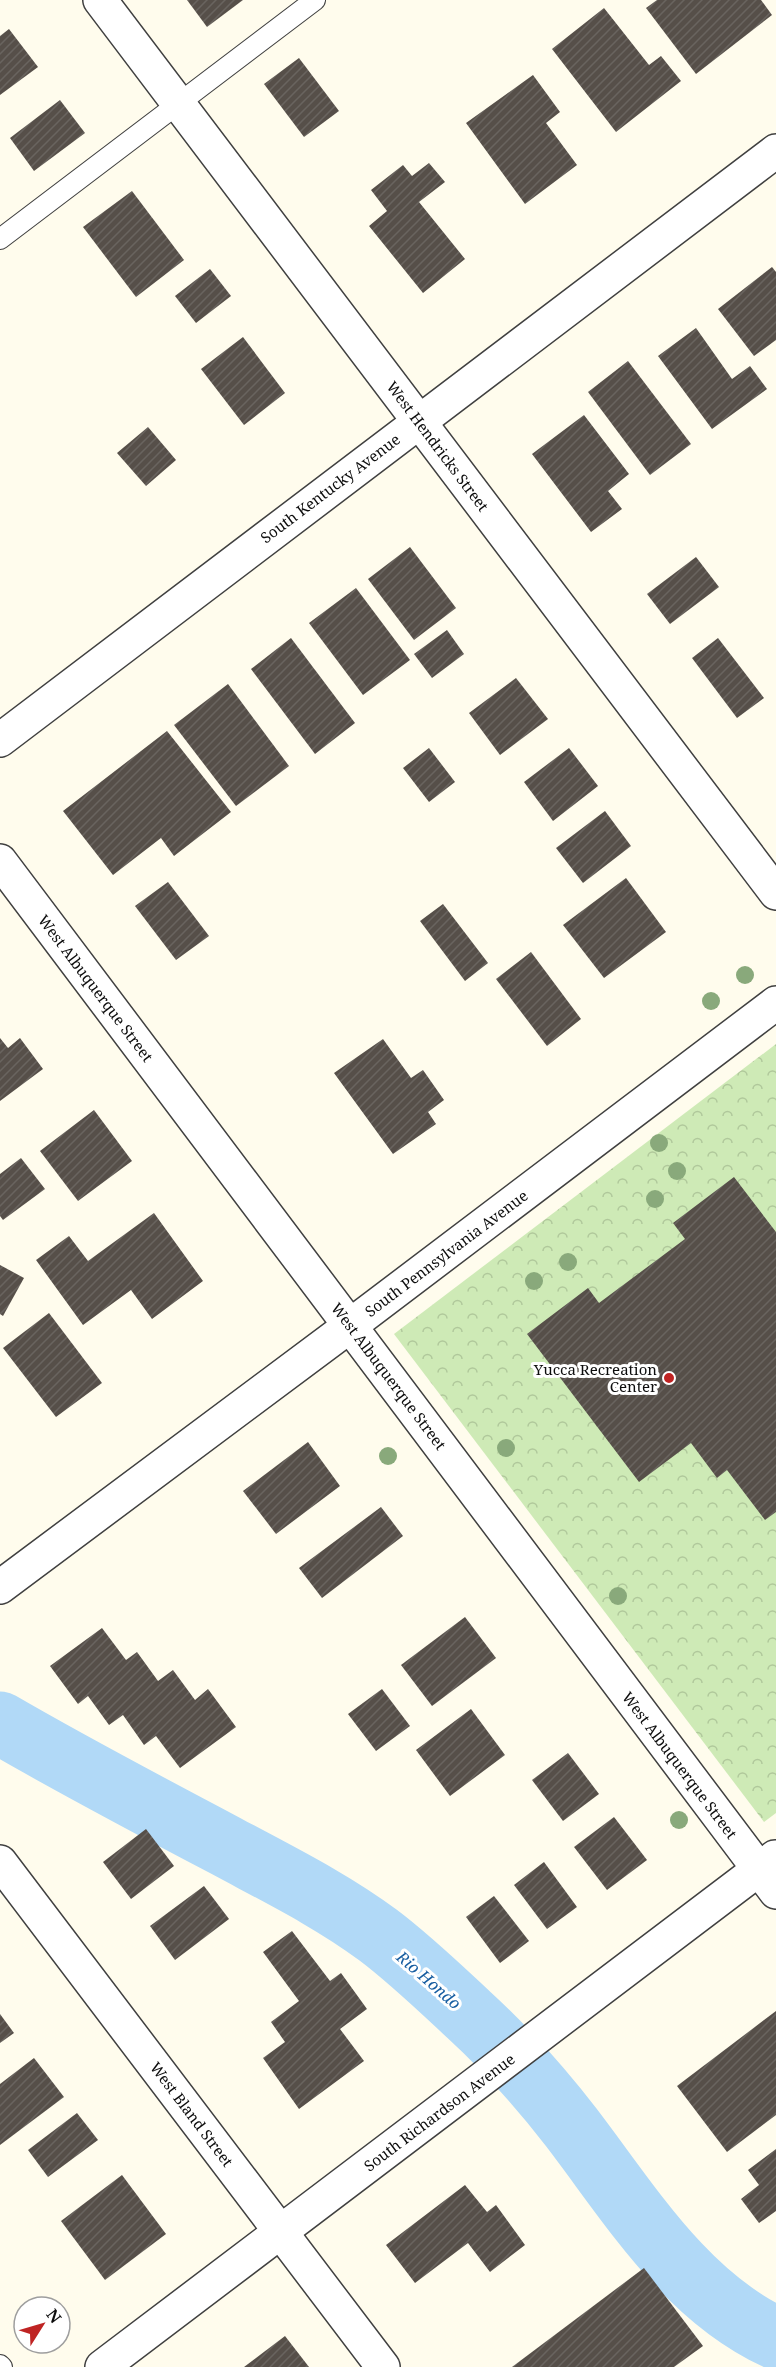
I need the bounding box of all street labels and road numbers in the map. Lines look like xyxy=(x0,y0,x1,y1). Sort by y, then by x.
street label: West Hendricks Street xyxy=(382,377,494,515)
street label: South Kentucky Avenue xyxy=(256,429,404,547)
street label: West Albuquerque Street xyxy=(34,910,158,1066)
street label: South Pennsylvania Avenue xyxy=(361,1185,531,1321)
street label: West Albuquerque Street xyxy=(327,1298,451,1454)
street label: West Albuquerque Street xyxy=(618,1687,742,1843)
street label: South Richardson Avenue xyxy=(360,2049,518,2175)
street label: West Bland Street xyxy=(146,2058,238,2170)

